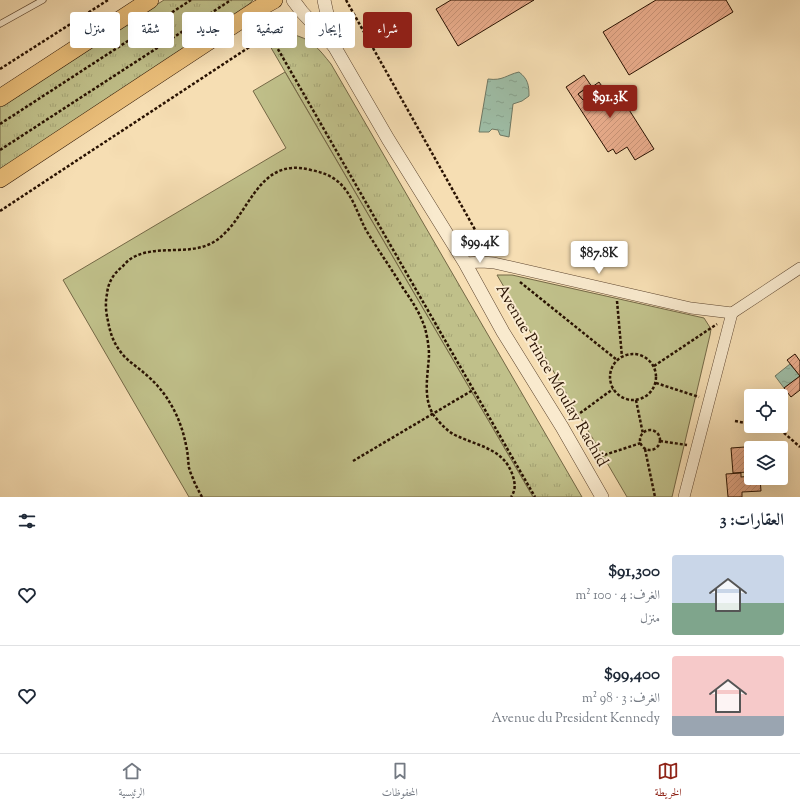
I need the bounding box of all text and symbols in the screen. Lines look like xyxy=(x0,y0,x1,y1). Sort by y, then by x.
chip: منزل xyxy=(70,12,120,48)
chip: شقة xyxy=(128,12,174,48)
chip: جديد xyxy=(182,12,234,48)
chip: تصفية xyxy=(242,12,297,48)
chip: إيجار xyxy=(305,12,355,48)
chip: شراء xyxy=(363,12,412,48)
pin: $91.3K xyxy=(577,85,643,119)
text: $91.3K xyxy=(592,89,628,107)
pin: $99.4K xyxy=(447,230,513,264)
text: $99.4K xyxy=(461,234,499,252)
pin: $87.8K xyxy=(566,241,632,275)
text: $87.8K xyxy=(580,245,618,263)
street label: Avenue Prince Moulay Rachid xyxy=(489,280,613,472)
map controls xyxy=(744,389,788,485)
button: locate xyxy=(744,389,788,433)
button: layers xyxy=(744,441,788,485)
text: العقارات: 3 xyxy=(720,509,784,533)
icon: filters xyxy=(16,510,38,532)
text: $91,300 xyxy=(608,560,660,584)
icon: home xyxy=(704,571,752,619)
icon: heart xyxy=(16,584,38,606)
text: الغرف: 4 · 100 m² xyxy=(575,587,660,605)
text: منزل xyxy=(640,610,660,628)
text: $99,400 xyxy=(604,663,660,687)
icon: home xyxy=(704,672,752,720)
icon: heart xyxy=(16,685,38,707)
text: الغرف: 3 · 98 m² xyxy=(582,690,660,708)
text: Avenue du President Kennedy xyxy=(492,710,660,728)
tab: الرئيسية xyxy=(118,760,145,803)
tab: المحفوظات xyxy=(382,760,418,803)
tab: الخريطة xyxy=(655,760,682,803)

